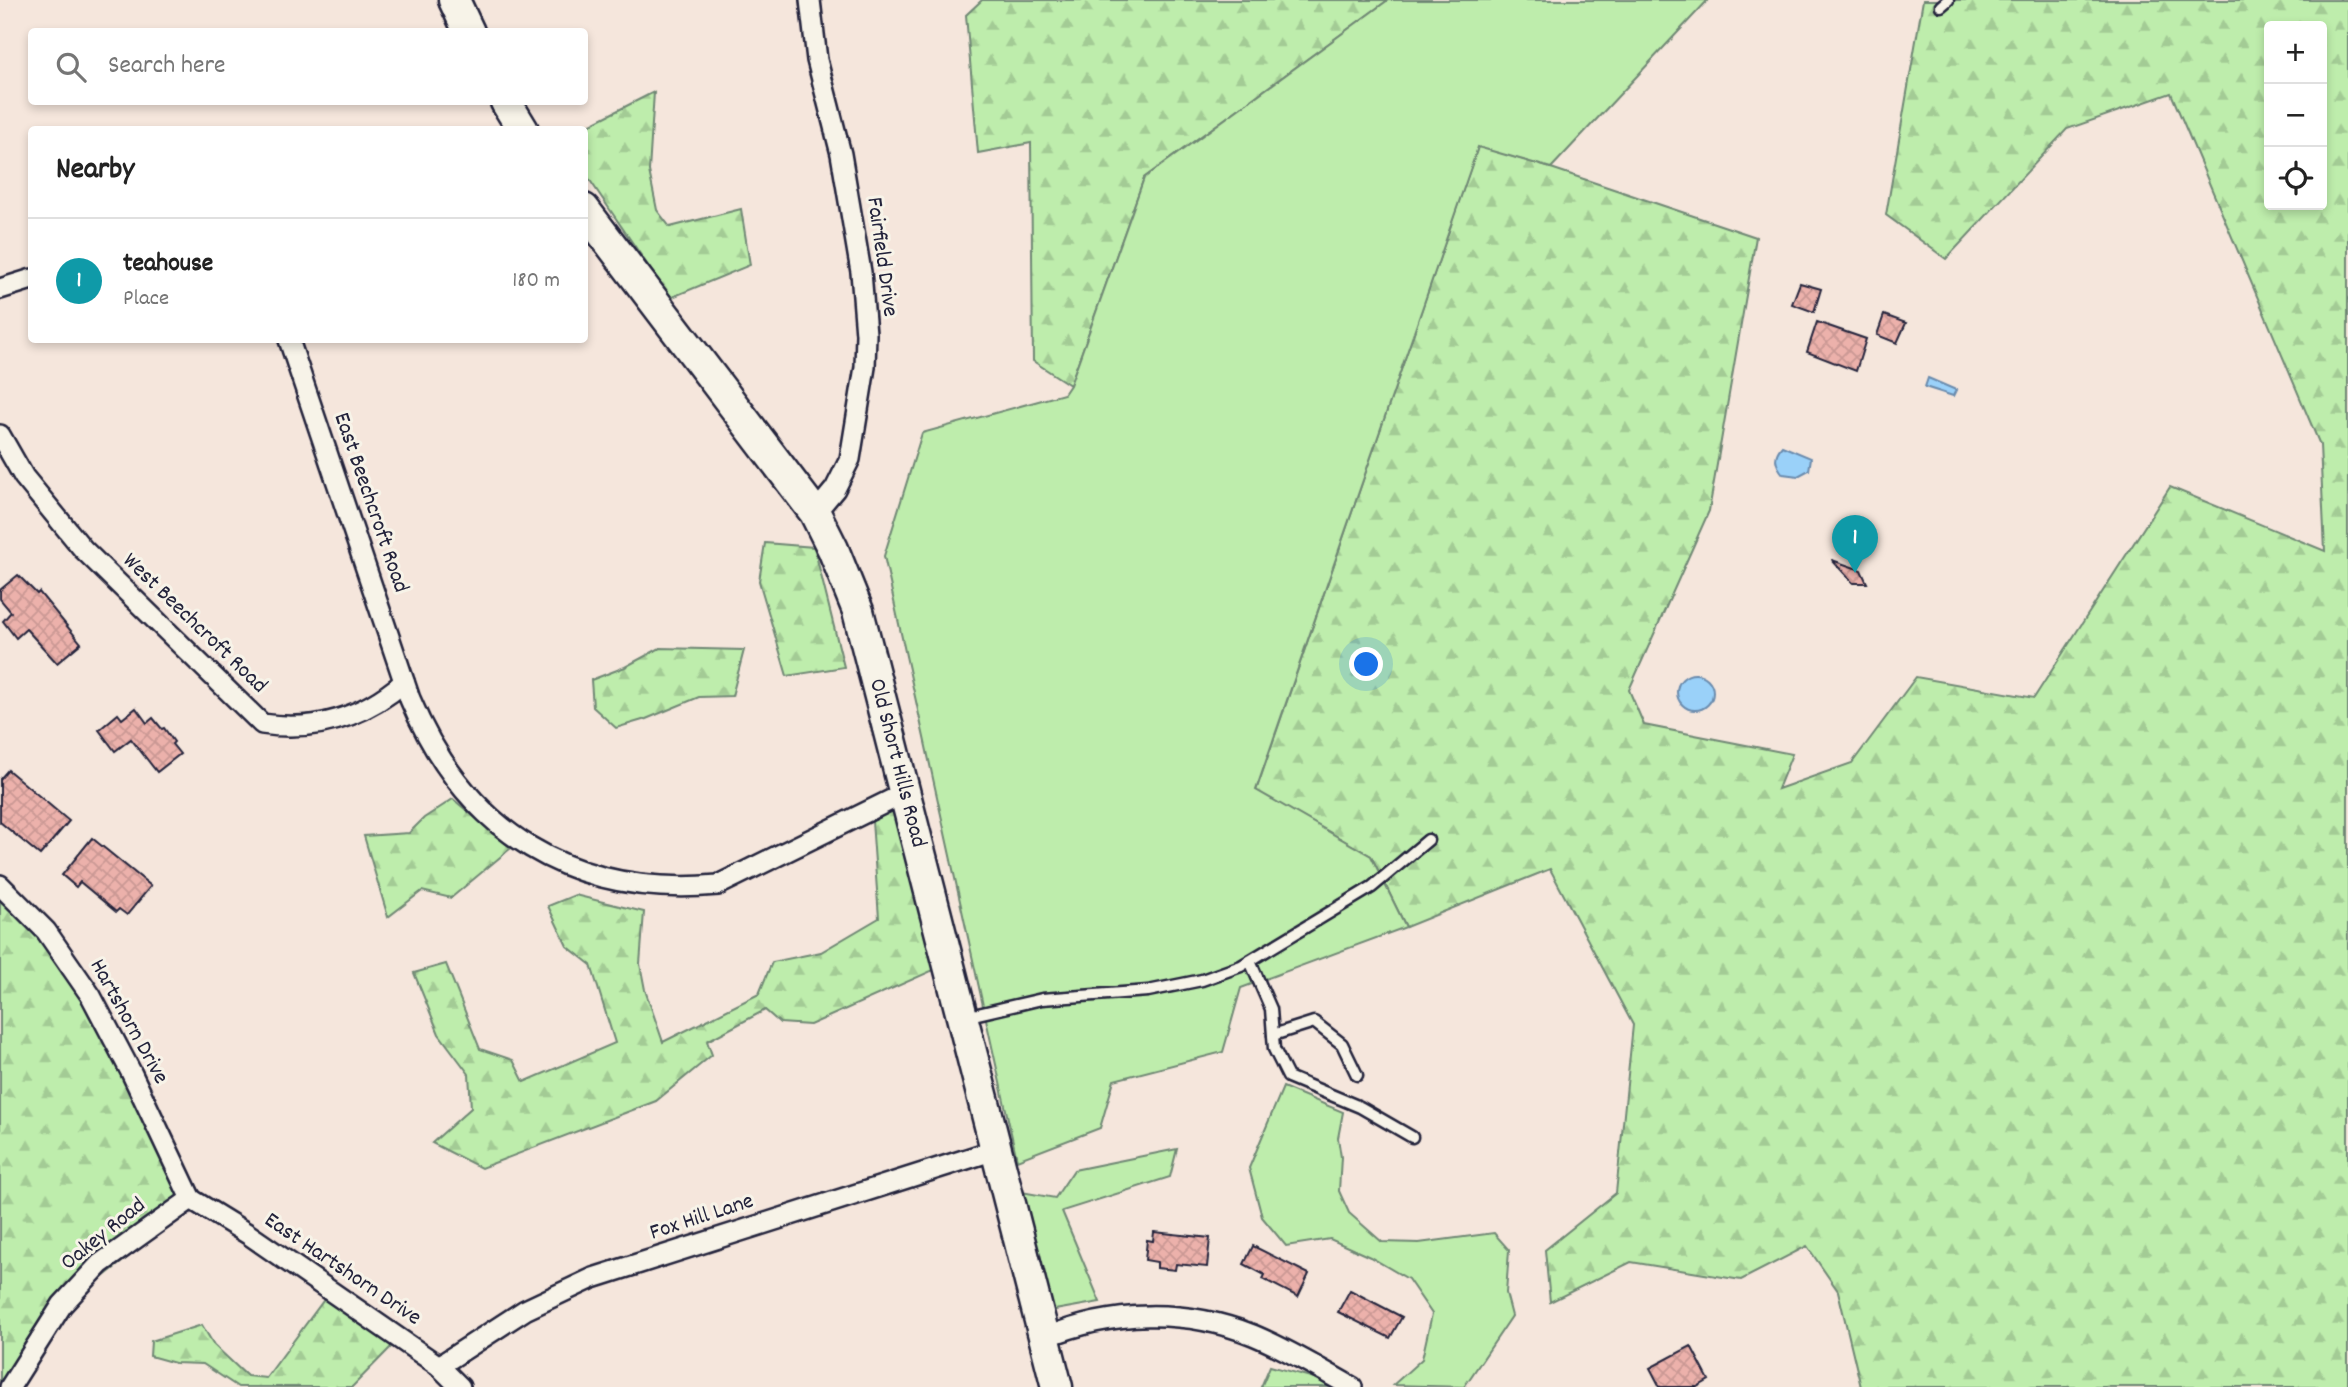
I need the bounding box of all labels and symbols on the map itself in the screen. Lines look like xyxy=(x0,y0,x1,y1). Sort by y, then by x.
street label: Fairfield Drive xyxy=(856,195,906,319)
street label: East Beechcroft Road xyxy=(324,409,416,597)
pin: 1 xyxy=(1832,515,1878,573)
street label: West Beechcroft Road xyxy=(114,546,274,702)
your location xyxy=(1349,647,1383,681)
street label: Old Short Hills Road xyxy=(860,675,934,851)
street label: Hartshorn Drive xyxy=(80,953,176,1091)
street label: Fox Hill Lane xyxy=(646,1186,758,1250)
street label: Oakey Road xyxy=(54,1190,154,1280)
street label: East Hartshorn Drive xyxy=(257,1205,427,1335)

